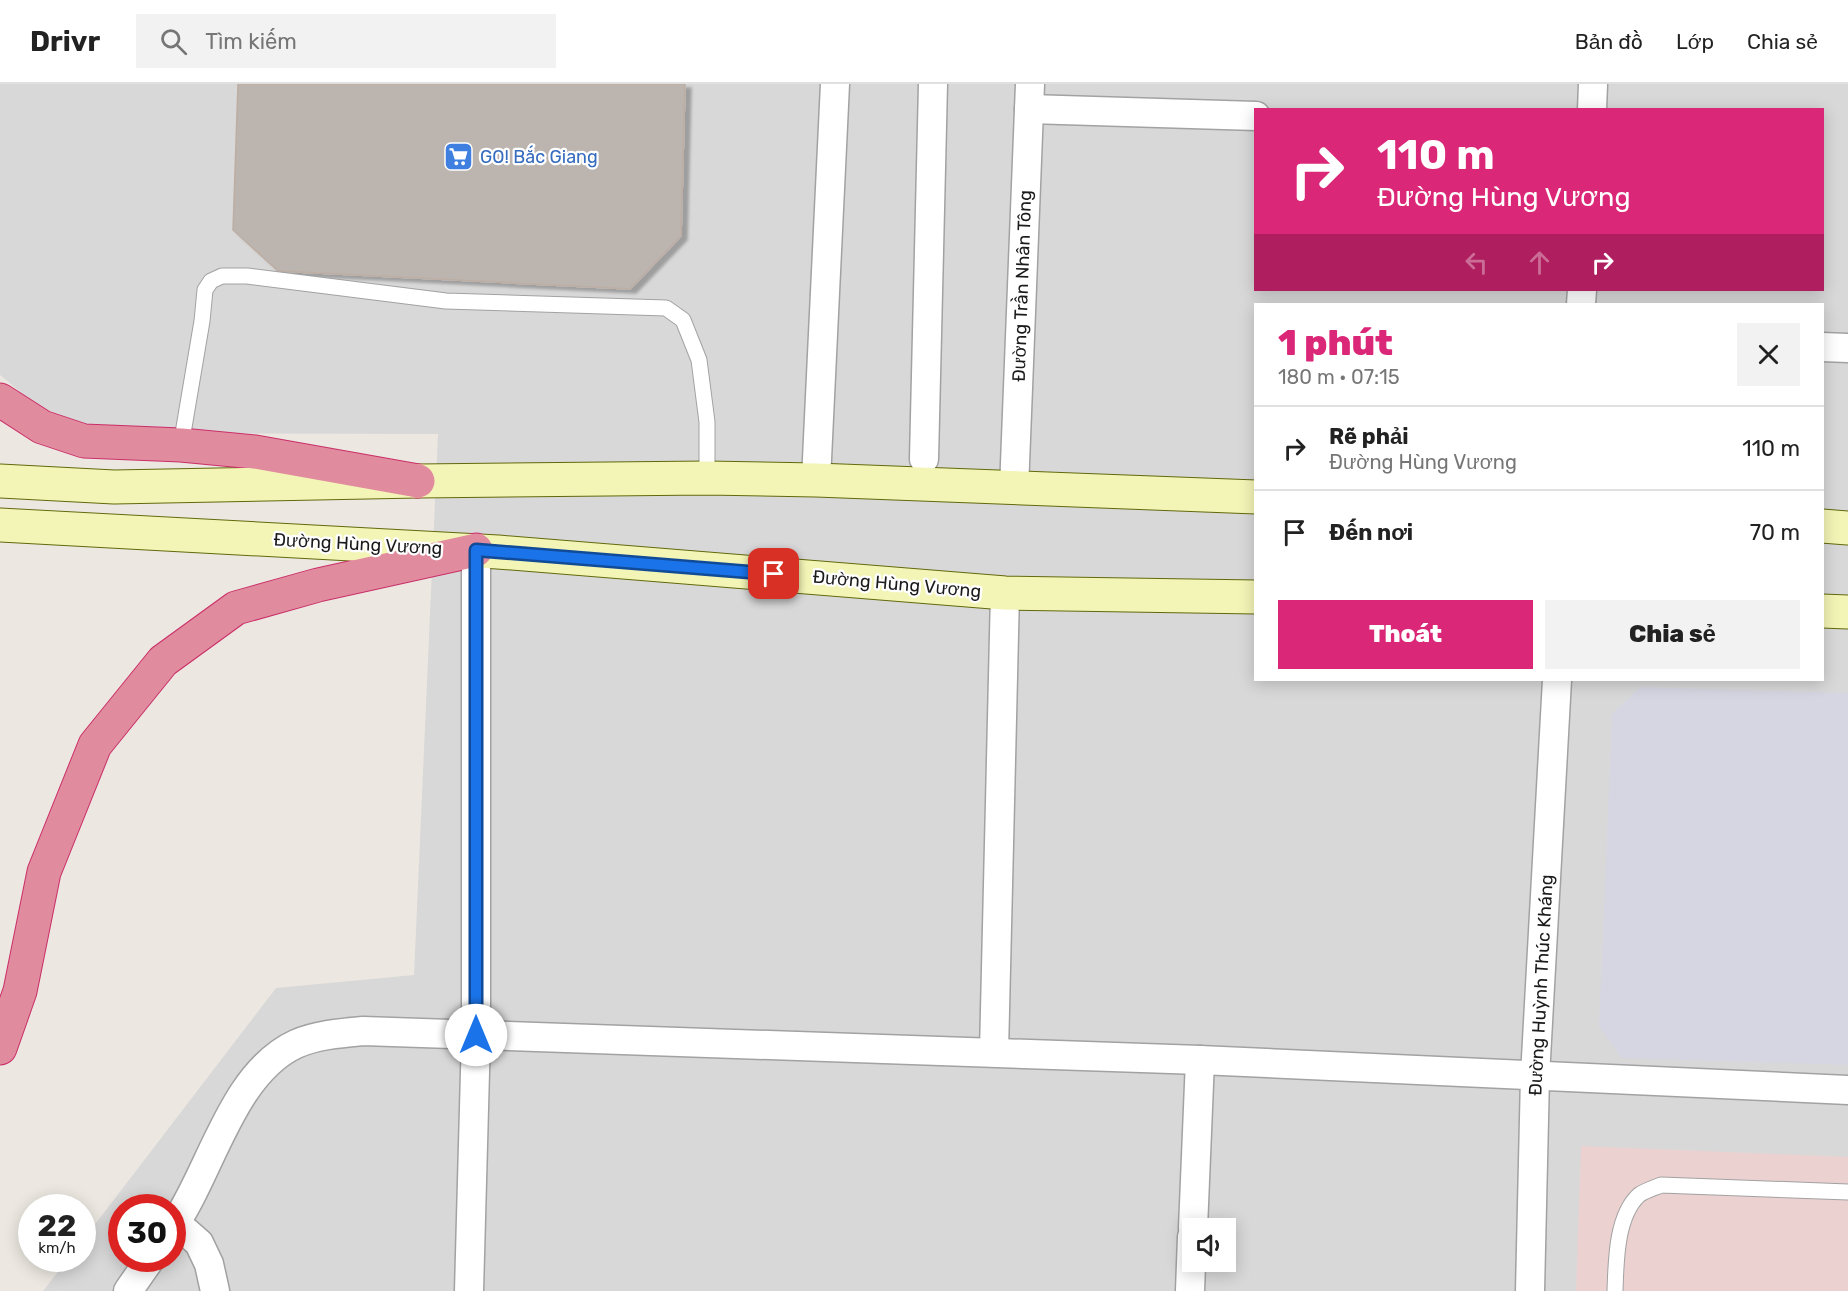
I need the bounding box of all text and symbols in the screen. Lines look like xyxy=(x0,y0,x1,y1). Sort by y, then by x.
search box xyxy=(136,14,556,68)
text: Drivr xyxy=(30,25,100,58)
icon: search xyxy=(157,25,190,58)
text: Tìm kiếm xyxy=(205,28,297,55)
text: Bản đồ xyxy=(1575,29,1643,54)
text: Lớp xyxy=(1676,29,1714,54)
text: Chia sẻ xyxy=(1747,29,1818,54)
text: 110 m xyxy=(1377,130,1495,180)
icon: right xyxy=(1278,132,1356,210)
supermarket icon: GO! Bắc Giang xyxy=(443,141,475,173)
place label: GO! Bắc Giang xyxy=(480,145,598,168)
text: Đường Hùng Vương xyxy=(1377,181,1631,213)
street label: Đường Trần Nhân Tông xyxy=(1007,190,1036,382)
icon: left xyxy=(1460,246,1493,279)
icon: ahead xyxy=(1523,246,1556,279)
icon: right xyxy=(1586,246,1619,279)
text: 1 phút xyxy=(1278,321,1393,364)
button: close xyxy=(1737,323,1800,386)
text: 180 m · 07:15 xyxy=(1278,365,1400,389)
text: Rẽ phải xyxy=(1329,423,1409,450)
icon: right xyxy=(1278,432,1311,465)
text: 110 m xyxy=(1742,435,1800,462)
text: Đường Hùng Vương xyxy=(1329,450,1517,474)
icon: arrive xyxy=(1278,516,1311,549)
text: Đến nơi xyxy=(1329,519,1413,546)
text: 70 m xyxy=(1750,519,1800,546)
street label: Đường Hùng Vương xyxy=(273,529,443,559)
pin xyxy=(748,548,799,599)
icon: arrive xyxy=(757,557,790,590)
street label: Đường Hùng Vương xyxy=(812,566,982,602)
button: Thoát xyxy=(1278,600,1533,669)
button: Chia sẻ xyxy=(1545,600,1800,669)
street label: Đường Huỳnh Thúc Kháng xyxy=(1524,874,1558,1096)
position arrow xyxy=(444,1003,508,1067)
speed limit sign: 30 xyxy=(108,1194,186,1272)
text: 22 xyxy=(38,1208,77,1244)
map controls xyxy=(1182,1218,1236,1272)
button: sound xyxy=(1182,1218,1236,1272)
text: km/h xyxy=(38,1239,76,1257)

